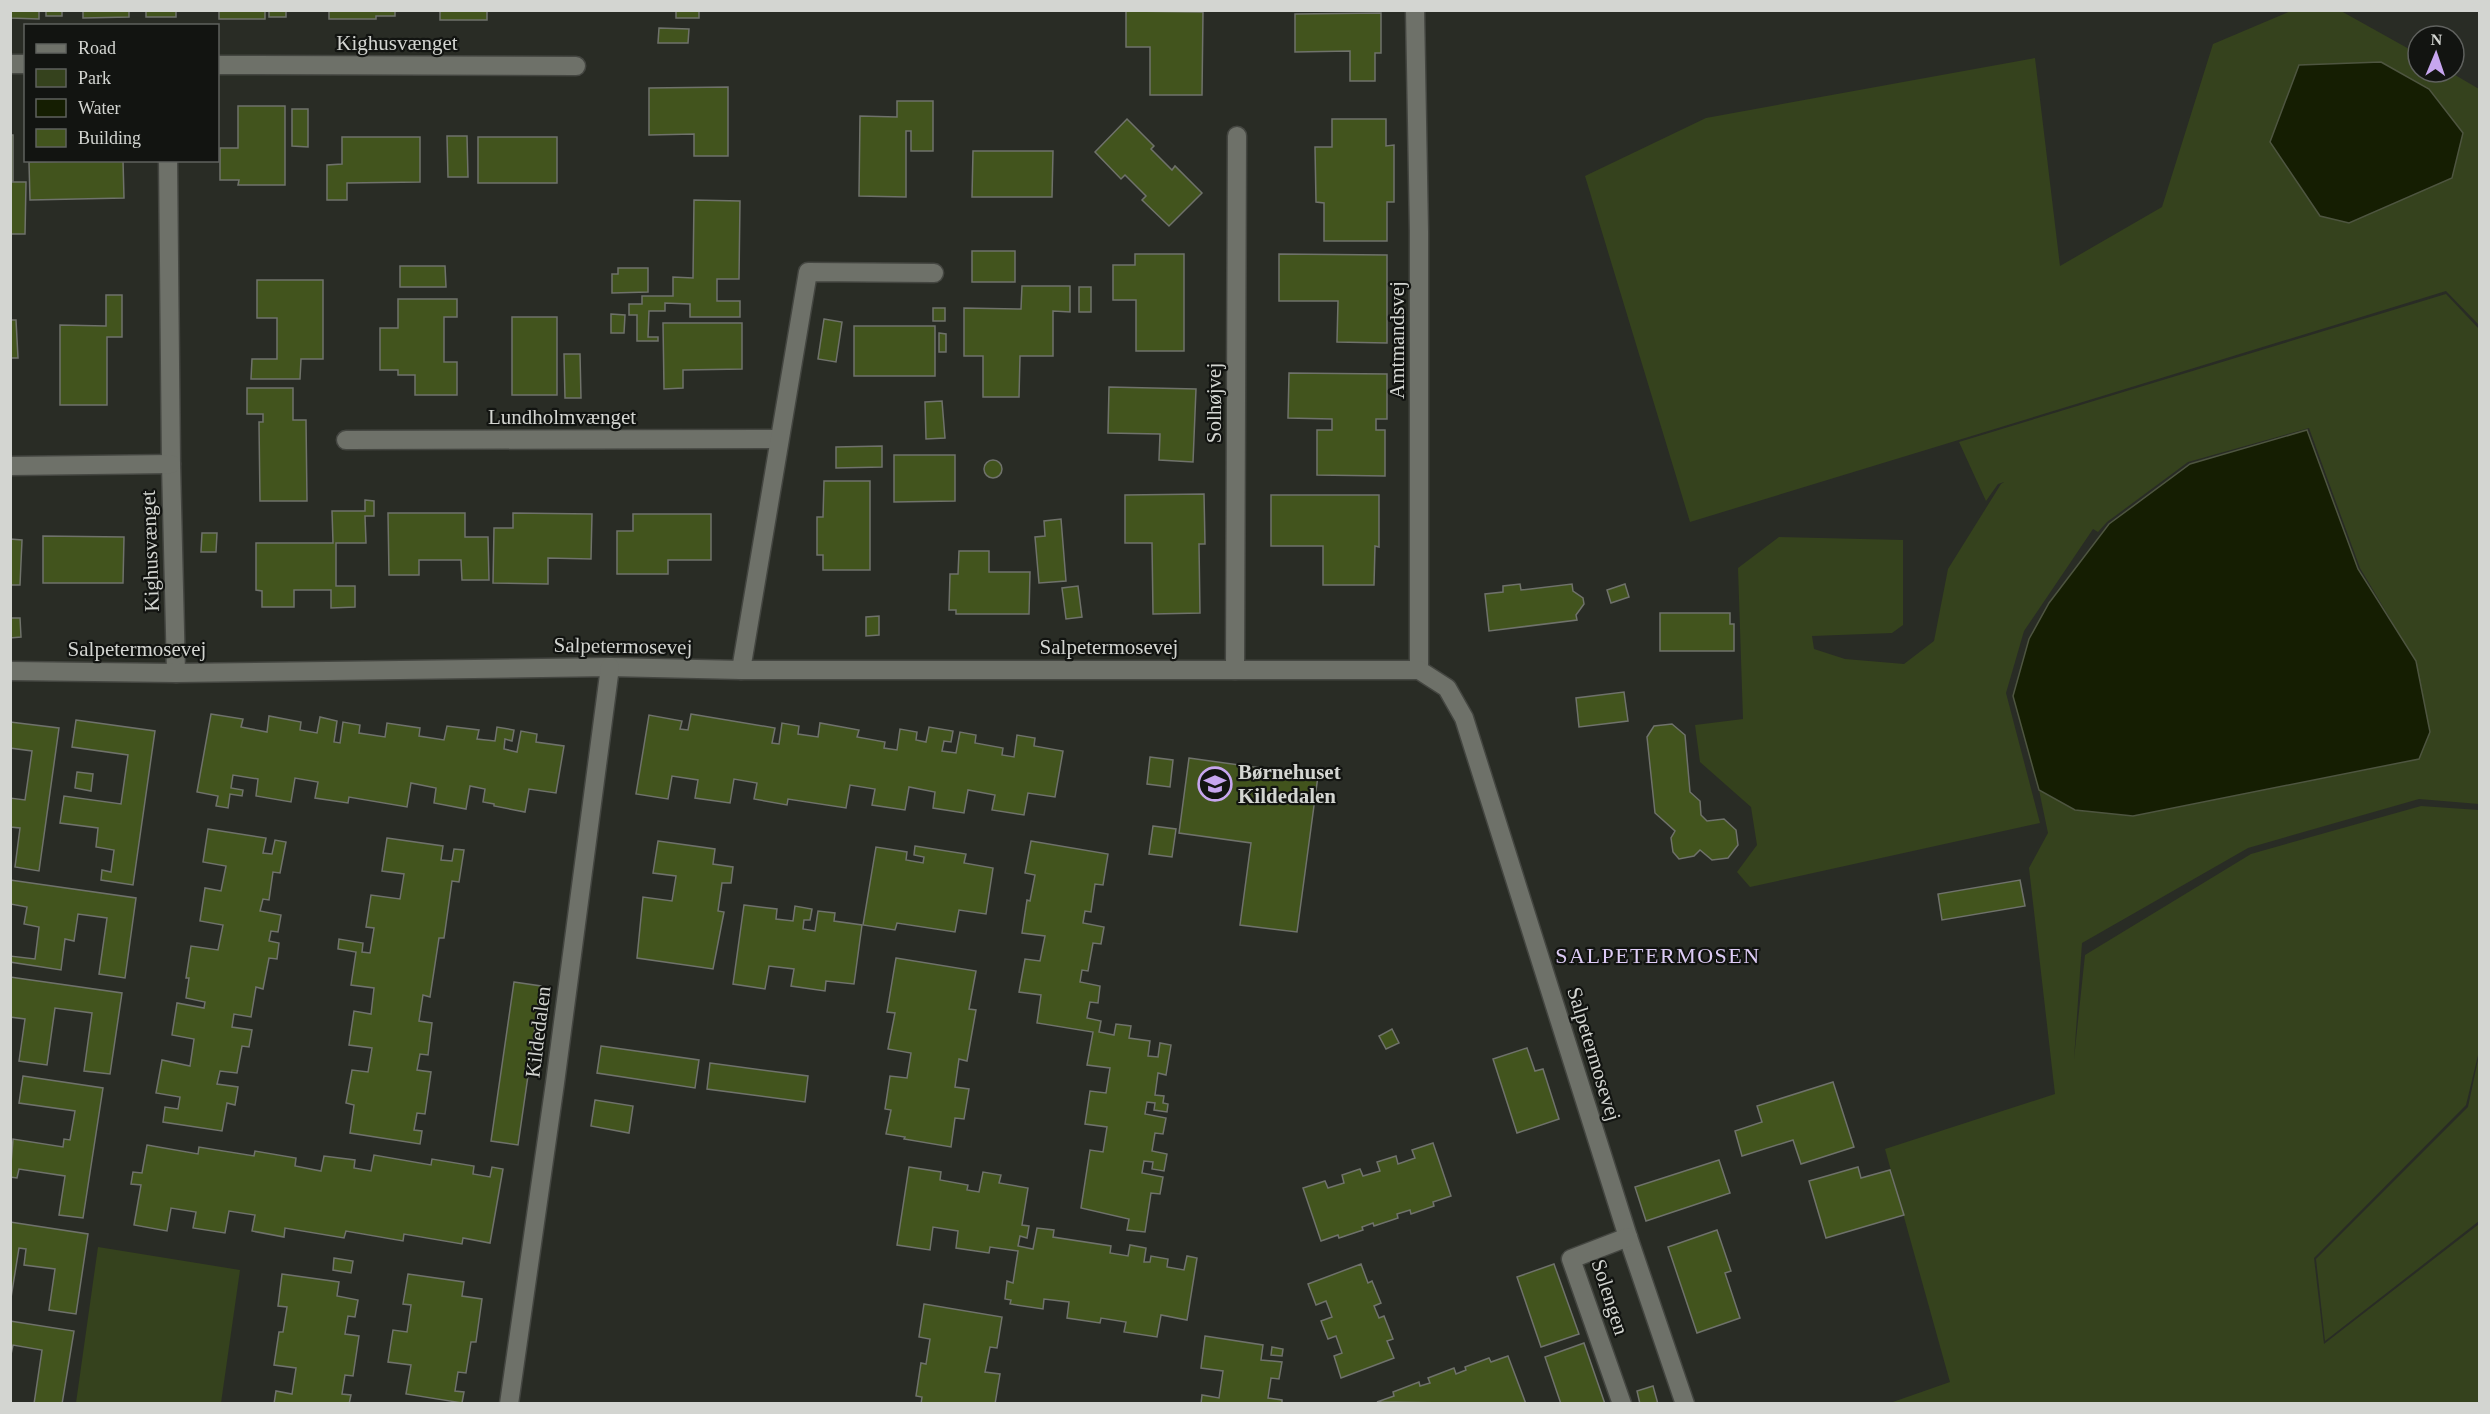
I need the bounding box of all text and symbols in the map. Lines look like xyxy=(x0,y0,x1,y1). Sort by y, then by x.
legend xyxy=(24,24,219,162)
north arrow xyxy=(2406,24,2466,84)
street label: Kighusvænget xyxy=(336,31,458,55)
text: N xyxy=(2430,31,2443,48)
text: Road xyxy=(78,38,116,58)
text: Park xyxy=(78,68,111,88)
text: Water xyxy=(78,98,121,118)
text: Building xyxy=(78,128,141,148)
street label: Amtmandsvej xyxy=(1385,281,1409,399)
street label: Solhøjvej xyxy=(1202,363,1226,443)
street label: Lundholmvænget xyxy=(488,405,636,429)
street label: Kighusvænget xyxy=(136,490,164,612)
street label: Salpetermosevej xyxy=(553,633,693,659)
street label: Salpetermosevej xyxy=(1040,635,1178,659)
street label: Salpetermosevej xyxy=(68,637,206,661)
place label: Børnehuset Kildedalen xyxy=(1238,760,1341,808)
school or university icon: Børnehuset Kildedalen xyxy=(1197,766,1233,802)
district label: SALPETERMOSEN xyxy=(1555,943,1761,968)
street label: Kildedalen xyxy=(520,984,556,1079)
street label: Salpetermosevej xyxy=(1562,984,1626,1124)
street label: Solengen xyxy=(1587,1256,1634,1338)

